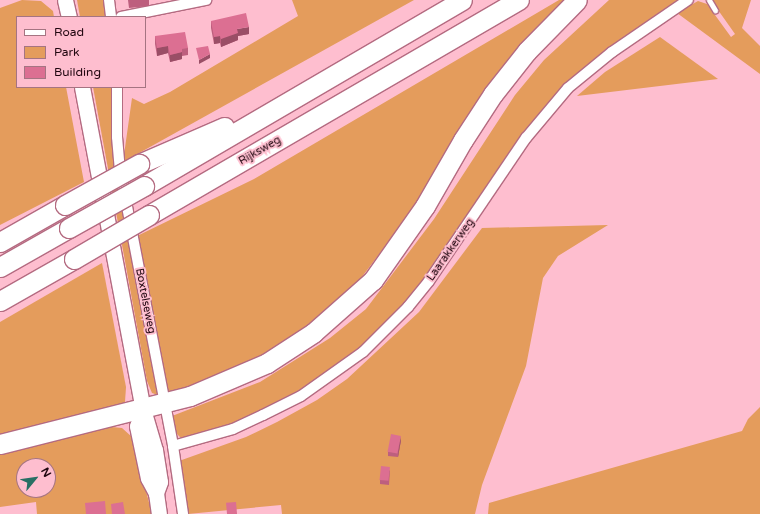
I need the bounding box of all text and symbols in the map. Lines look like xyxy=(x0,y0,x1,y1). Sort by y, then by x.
legend xyxy=(16,16,146,88)
text: Road xyxy=(54,25,84,39)
text: Park xyxy=(54,45,80,59)
text: Building xyxy=(54,65,101,79)
street label: Rijksweg xyxy=(237,134,283,168)
street label: Laarakkerweg xyxy=(425,216,477,284)
street label: Boxtelseweg xyxy=(132,267,158,335)
north arrow xyxy=(16,458,56,498)
text: N xyxy=(38,465,54,479)

